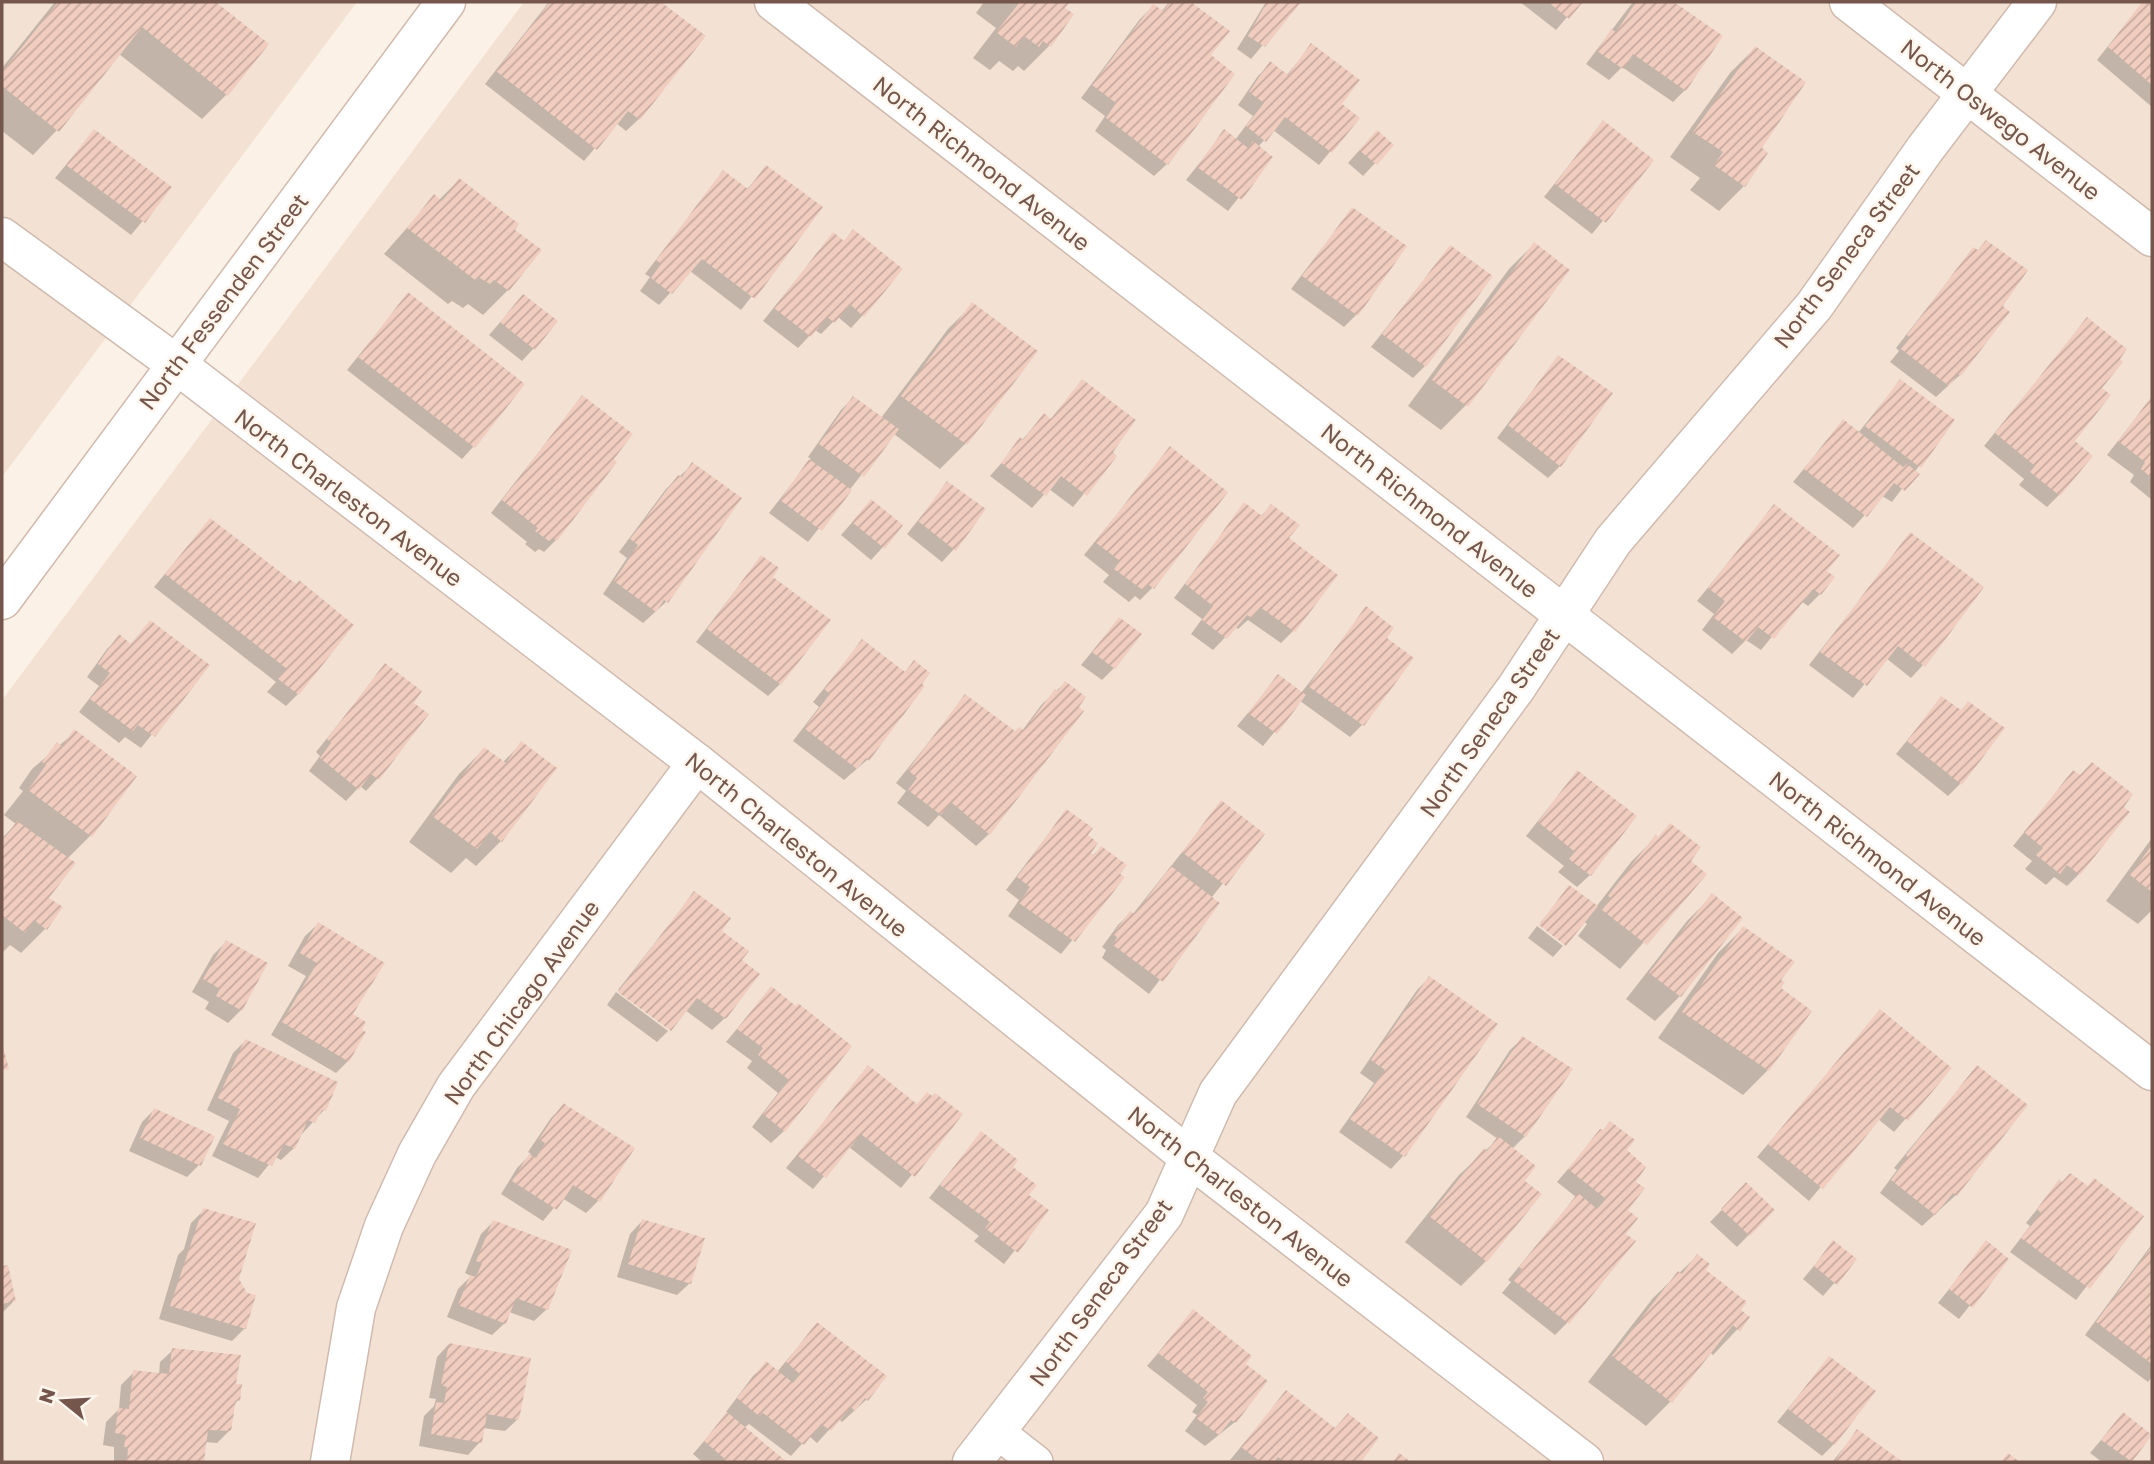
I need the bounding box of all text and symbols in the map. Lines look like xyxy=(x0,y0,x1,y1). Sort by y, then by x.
street label: North Oswego Avenue xyxy=(1896,32,2106,206)
street label: North Richmond Avenue xyxy=(868,70,1096,256)
street label: North Seneca Street xyxy=(1767,157,1925,353)
street label: North Fessenden Street xyxy=(132,187,314,415)
street label: North Charleston Avenue xyxy=(229,402,469,592)
street label: North Richmond Avenue xyxy=(1316,417,1544,603)
street label: North Seneca Street xyxy=(1413,622,1565,822)
street label: North Charleston Avenue xyxy=(680,746,914,942)
street label: North Richmond Avenue xyxy=(1764,765,1992,951)
street label: North Chicago Avenue xyxy=(437,894,605,1110)
street label: North Charleston Avenue xyxy=(1123,1099,1359,1293)
street label: North Seneca Street xyxy=(1023,1193,1177,1391)
north arrow xyxy=(28,1366,98,1436)
text: N xyxy=(33,1385,60,1406)

